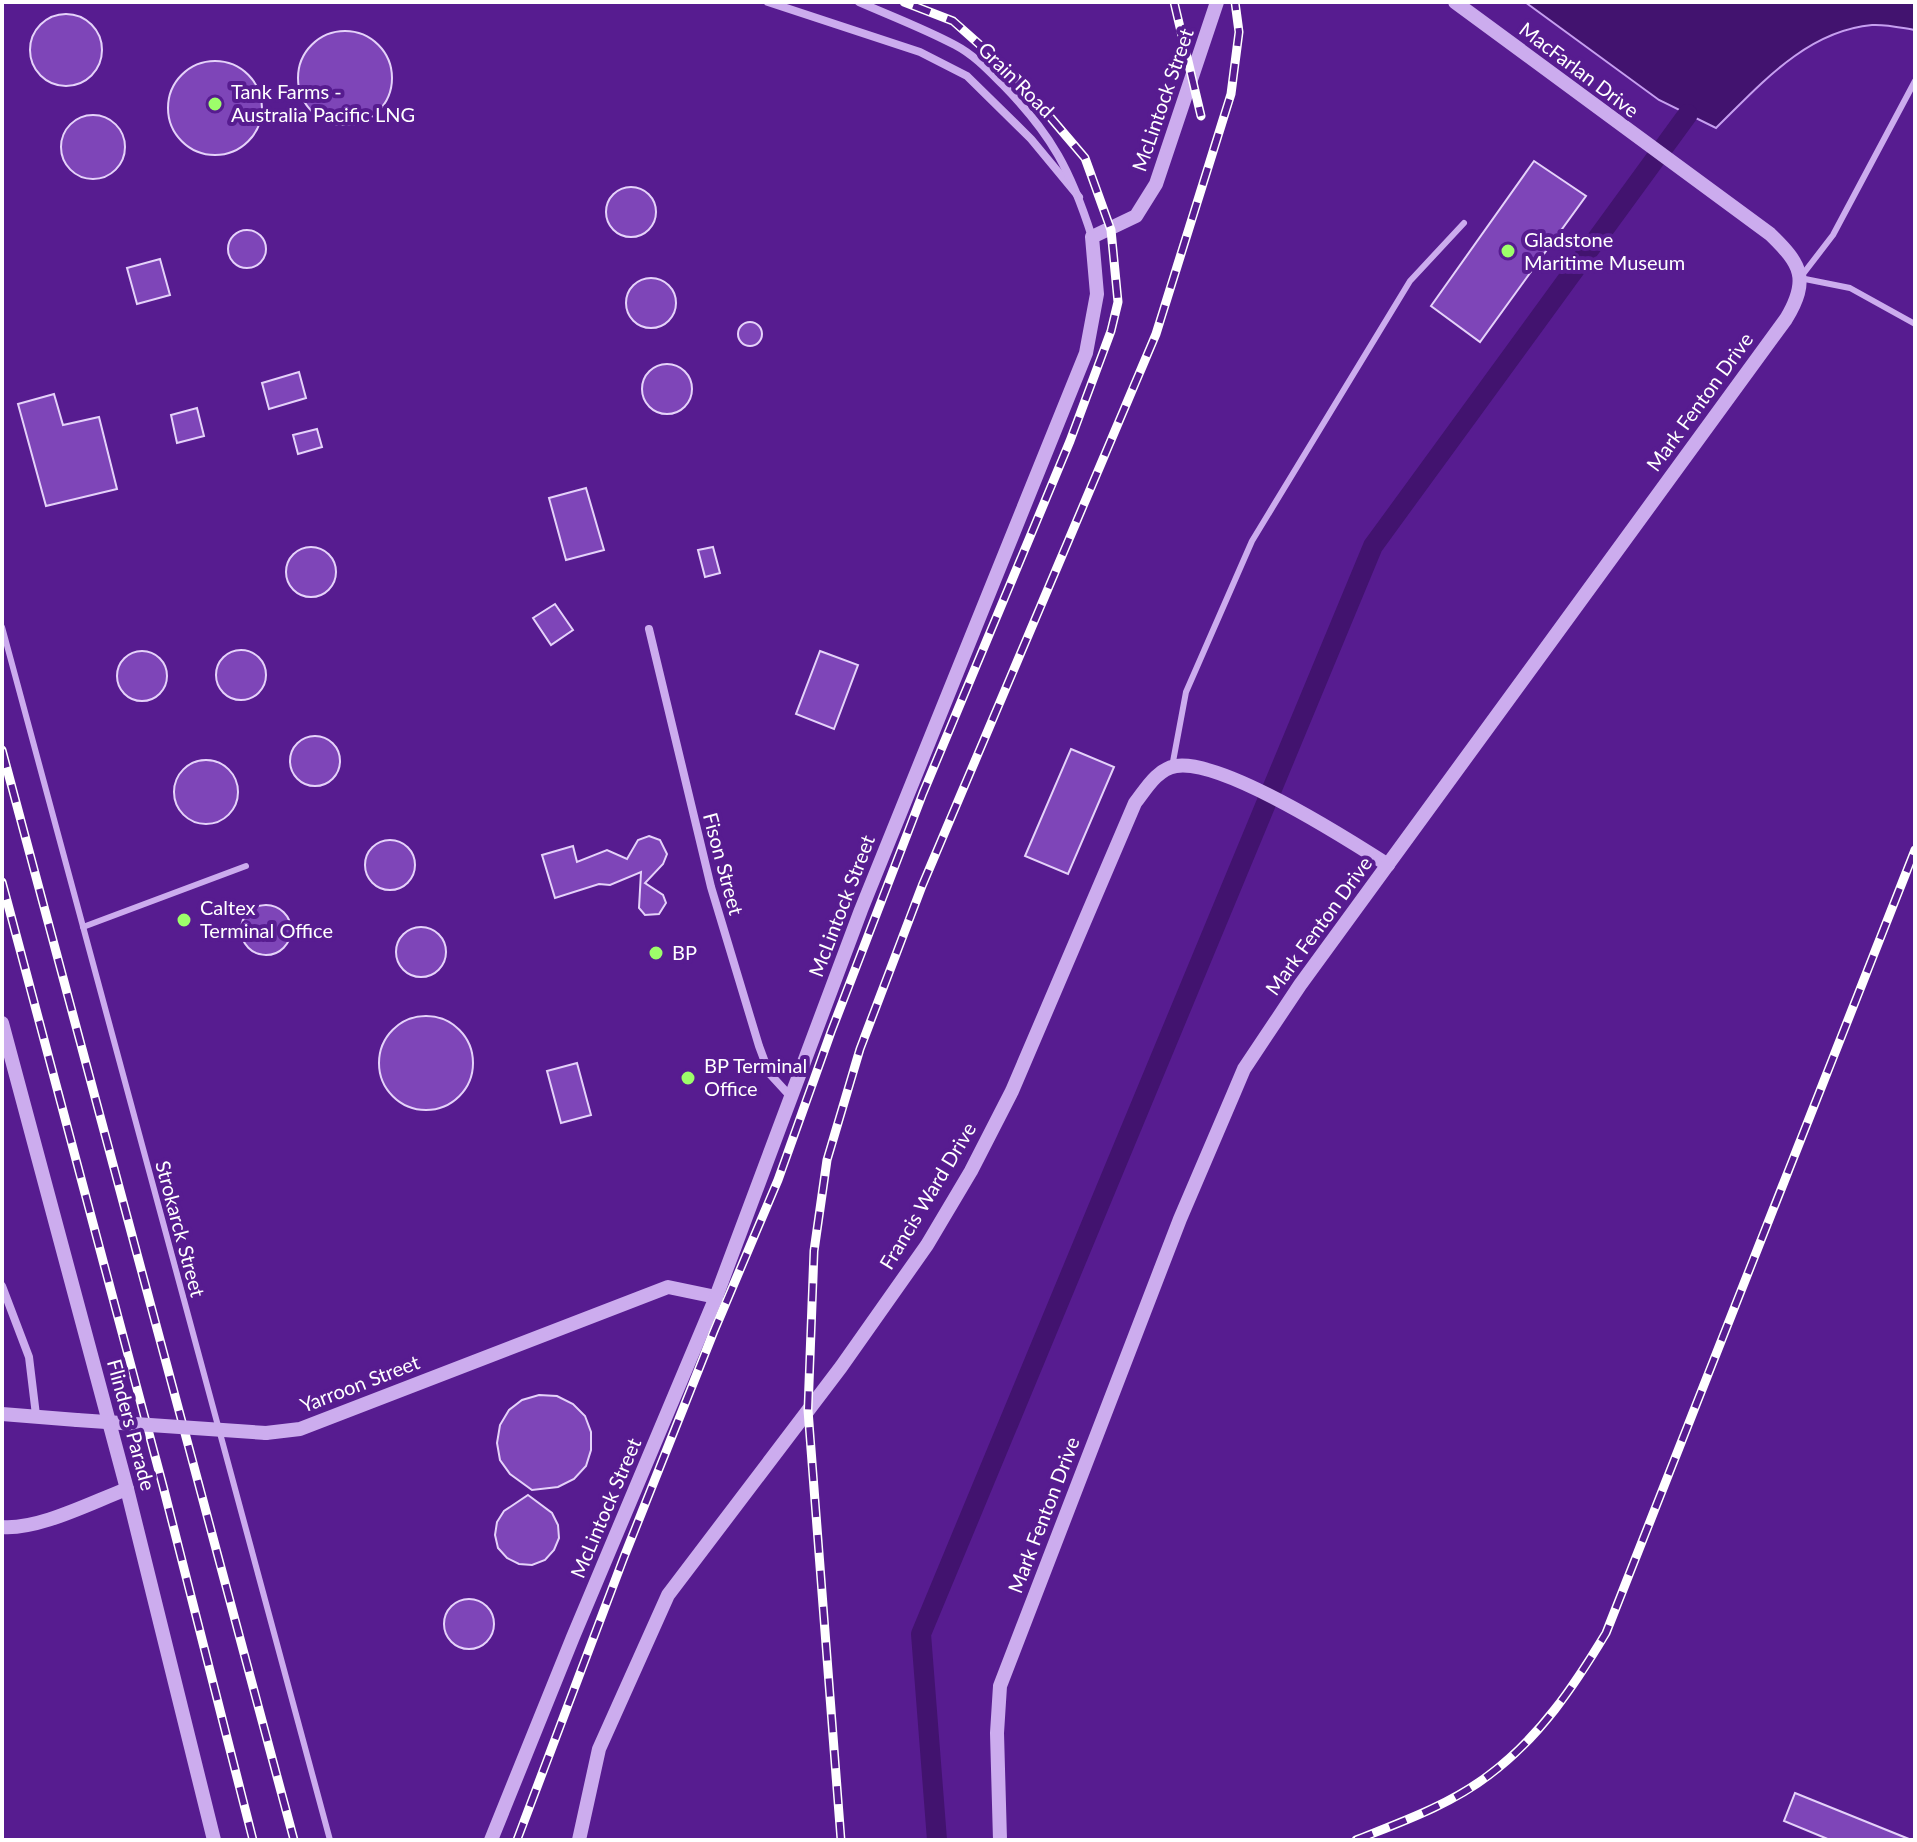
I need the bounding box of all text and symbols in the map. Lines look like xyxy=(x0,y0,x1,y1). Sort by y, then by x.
street label: MacFarlan Drive xyxy=(1515,16,1644,122)
street label: McLintock Street xyxy=(1126,25,1198,174)
street label: Grain Road xyxy=(974,37,1059,122)
place label: Tank Farms - Australia Pacific LNG xyxy=(231,79,415,126)
marker: Tank Farms - Australia Pacific LNG xyxy=(206,95,224,113)
place label: Gladstone Maritime Museum xyxy=(1524,227,1685,274)
marker: Gladstone Maritime Museum xyxy=(1499,242,1517,260)
street label: Mark Fenton Drive xyxy=(1641,328,1757,475)
street label: Fison Street xyxy=(699,810,749,918)
street label: McLintock Street xyxy=(803,831,879,980)
street label: Mark Fenton Drive xyxy=(1260,852,1376,999)
place label: Caltex Terminal Office xyxy=(200,895,333,942)
marker: Caltex Terminal Office xyxy=(175,911,193,929)
place label: BP xyxy=(672,940,697,964)
marker: BP xyxy=(647,944,665,962)
place label: BP Terminal Office xyxy=(704,1053,807,1100)
marker: BP Terminal Office xyxy=(679,1069,697,1087)
street label: Francis Ward Drive xyxy=(874,1118,980,1273)
street label: Strokarck Street xyxy=(151,1158,211,1300)
street label: Yarroon Street xyxy=(297,1349,423,1417)
street label: Flinders Parade xyxy=(103,1356,161,1493)
street label: Mark Fenton Drive xyxy=(1002,1433,1084,1596)
street label: McLintock Street xyxy=(565,1434,645,1581)

